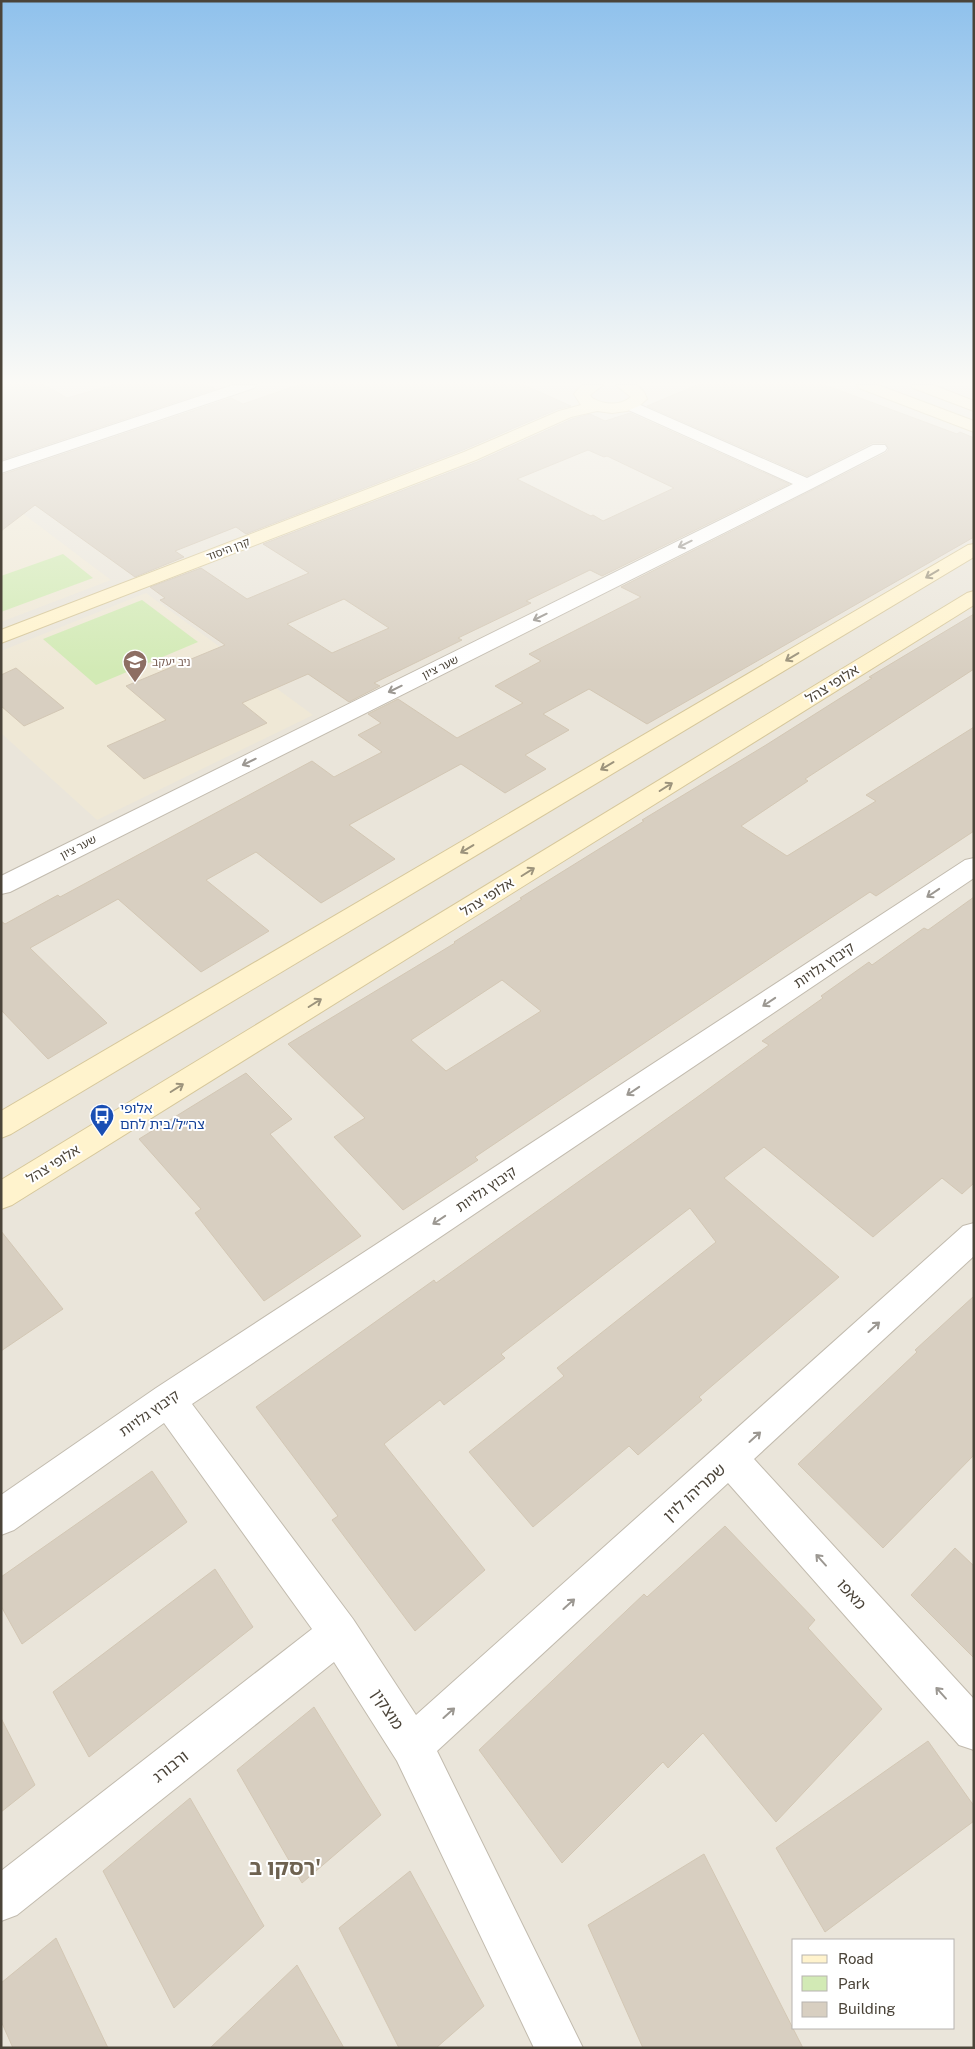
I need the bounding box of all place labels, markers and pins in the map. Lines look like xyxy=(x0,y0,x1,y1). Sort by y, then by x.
school or university icon: ניב יעקב xyxy=(122,649,148,683)
place label: ניב יעקב xyxy=(152,656,190,668)
place label: אלופי צה״ל/בית לחם xyxy=(120,1100,205,1132)
bus stop icon: אלופי צה״ל/בית לחם xyxy=(89,1103,115,1137)

